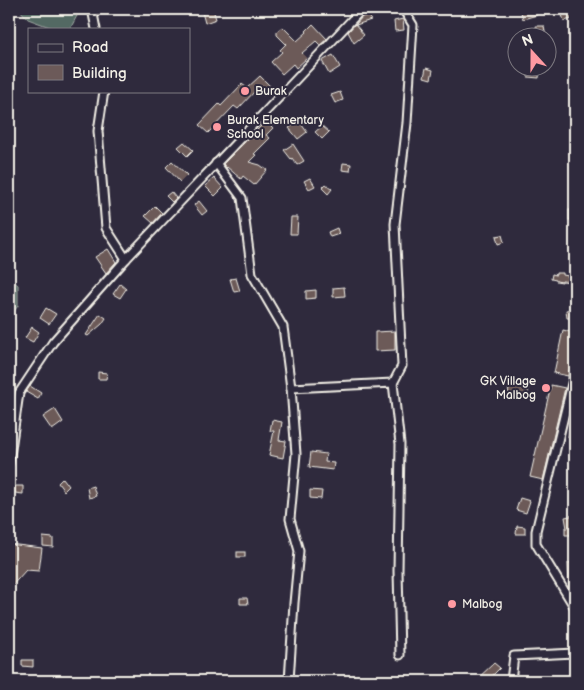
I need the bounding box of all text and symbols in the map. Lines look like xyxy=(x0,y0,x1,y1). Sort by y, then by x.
legend xyxy=(28,28,190,92)
north arrow xyxy=(506,28,556,78)
text: N xyxy=(520,31,535,50)
text: Road xyxy=(72,38,108,57)
text: Building xyxy=(72,64,127,83)
place label: Burak xyxy=(255,84,287,99)
marker: Burak xyxy=(239,85,251,97)
place label: Burak Elementary School xyxy=(227,113,324,142)
marker: Burak Elementary School xyxy=(211,121,223,133)
place label: GK Village Malbog xyxy=(480,374,536,403)
marker: GK Village Malbog xyxy=(540,382,552,394)
place label: Malbog xyxy=(462,597,502,612)
marker: Malbog xyxy=(446,598,458,610)

